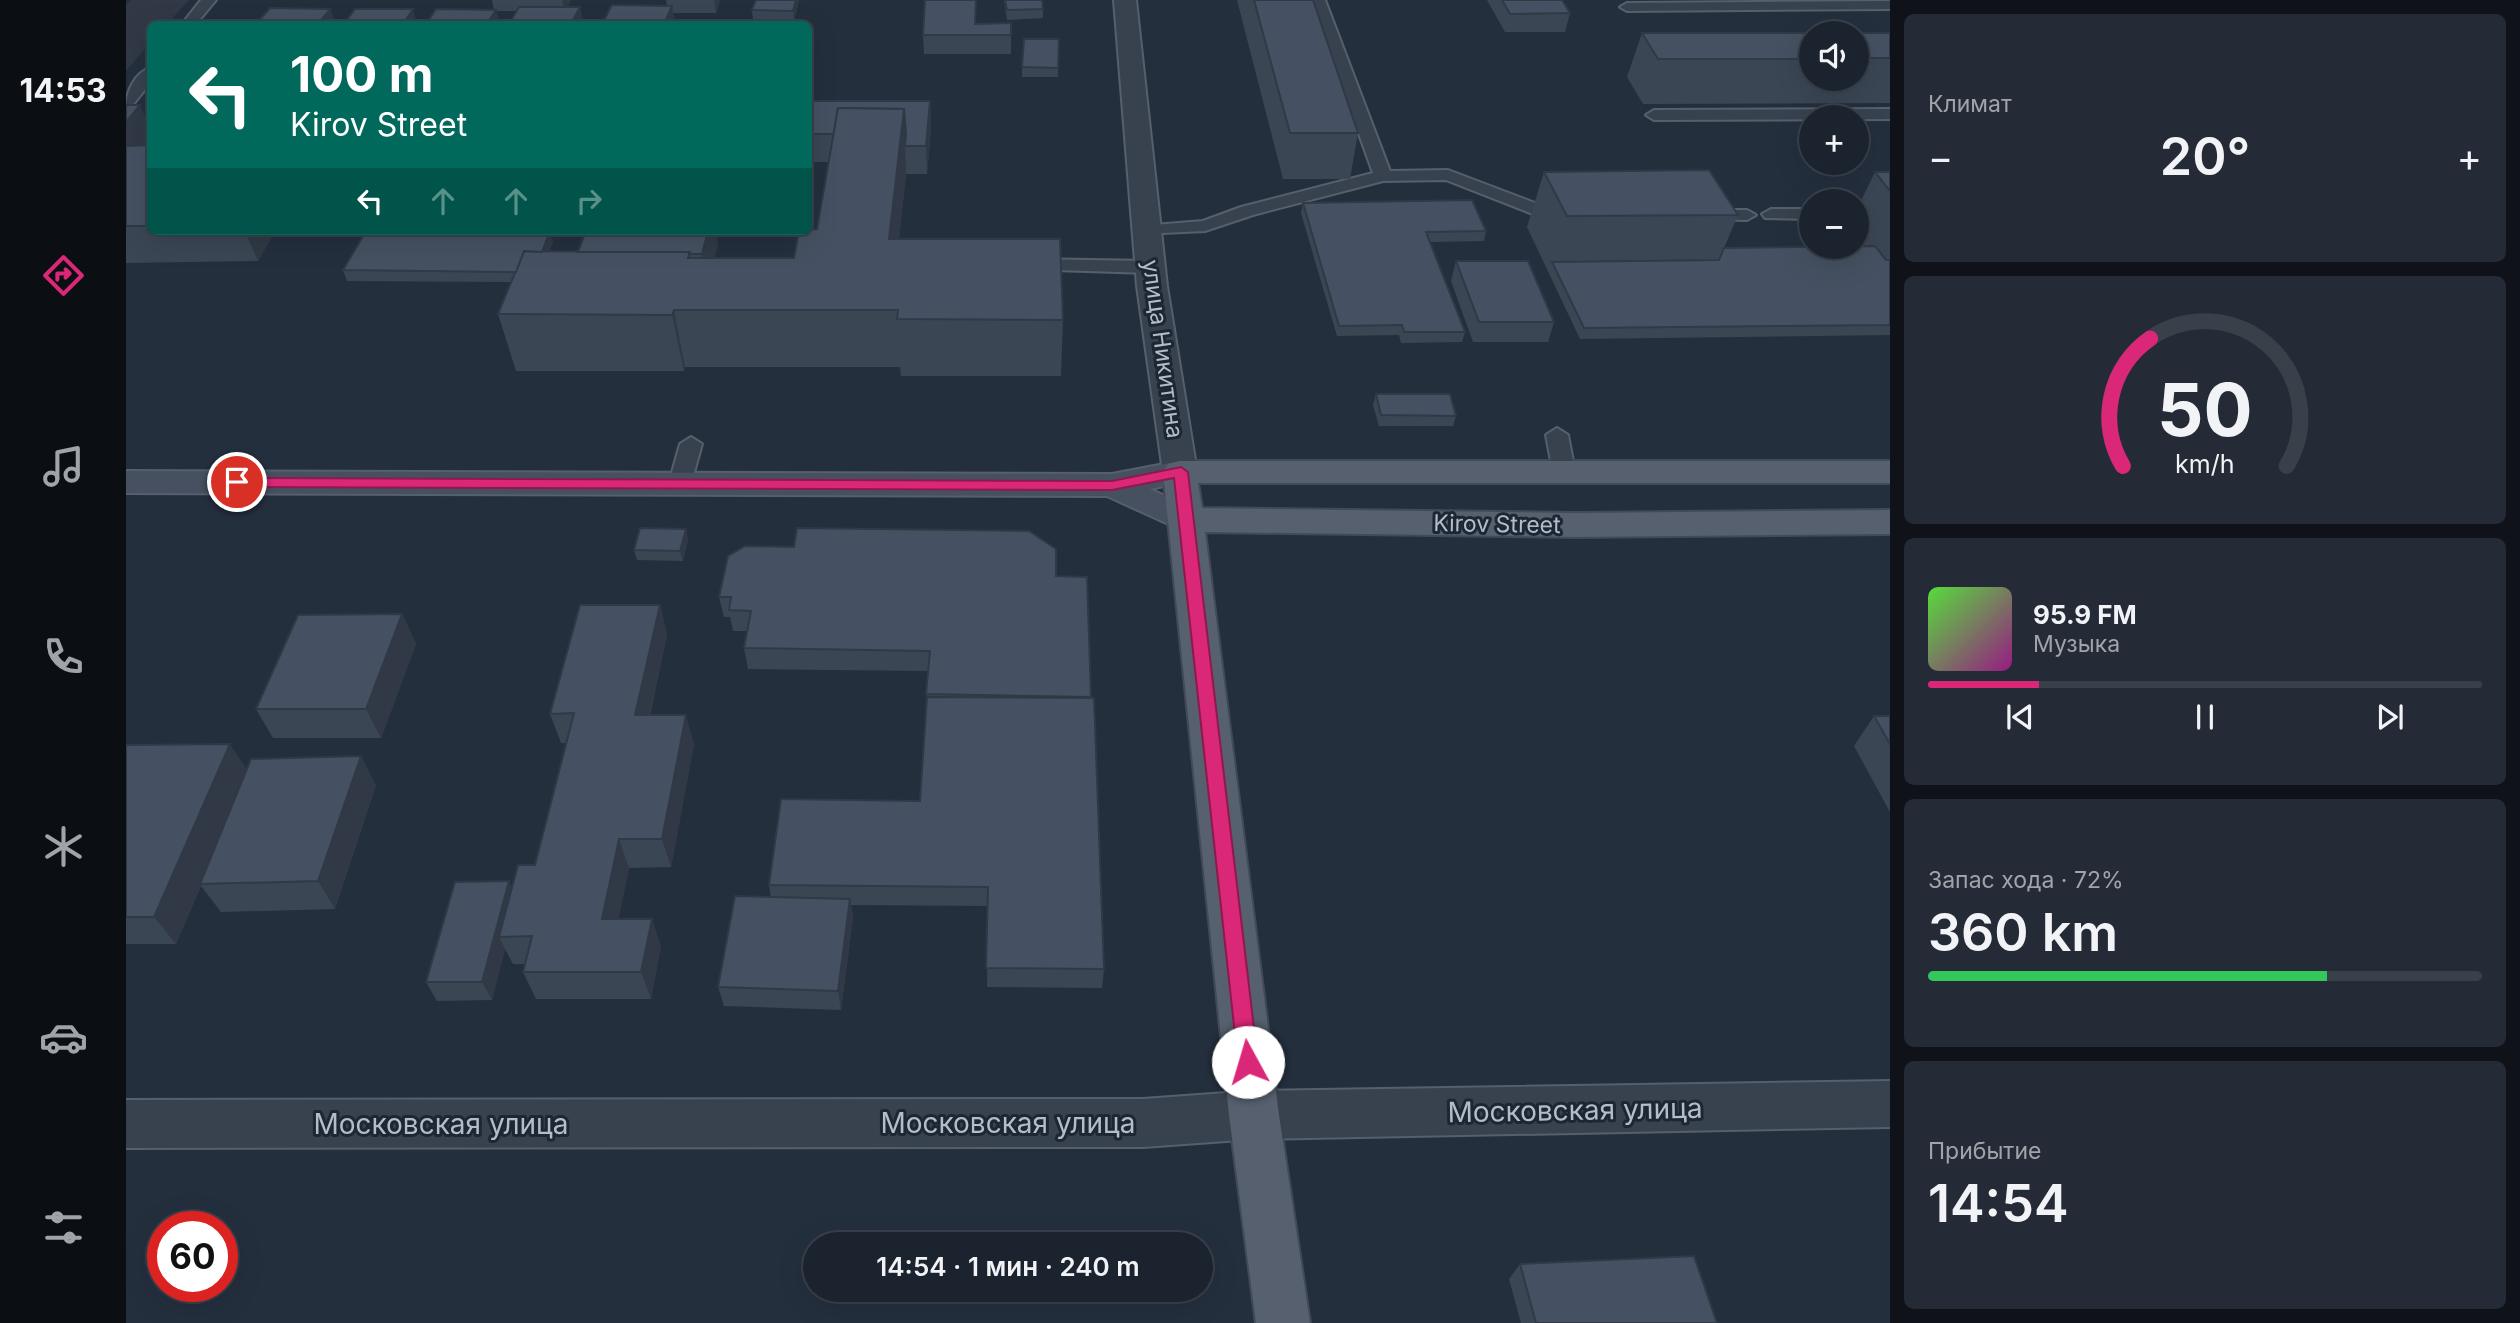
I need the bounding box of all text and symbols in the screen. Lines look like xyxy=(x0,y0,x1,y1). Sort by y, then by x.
map controls xyxy=(1799,21,1869,259)
button: sound xyxy=(1799,21,1869,91)
text: 100 m xyxy=(290,45,434,104)
icon: left xyxy=(175,49,266,140)
text: 14:53 xyxy=(19,71,107,110)
text: Климат xyxy=(1928,90,2012,118)
text: Kirov Street xyxy=(290,105,467,144)
button: + xyxy=(1799,105,1869,175)
text: 20° xyxy=(2160,125,2250,188)
text: − xyxy=(1928,134,1953,180)
text: + xyxy=(2457,134,2482,180)
icon: left xyxy=(351,182,389,220)
icon: ahead xyxy=(424,182,462,220)
icon: ahead xyxy=(497,182,535,220)
icon: right xyxy=(570,182,608,220)
button: − xyxy=(1799,189,1869,259)
icon: directions xyxy=(39,251,88,300)
street label: улица Никитина xyxy=(1137,258,1189,440)
text: 50 xyxy=(2157,365,2253,454)
icon: music xyxy=(39,442,88,491)
text: km/h xyxy=(2175,448,2235,478)
pin xyxy=(207,452,267,512)
icon: arrive xyxy=(218,463,256,501)
street label: Kirov Street xyxy=(1433,509,1561,539)
text: 95.9 FM xyxy=(2033,599,2137,630)
text: Музыка xyxy=(2033,630,2120,658)
icon: phone xyxy=(39,632,88,681)
icon: previous xyxy=(2001,698,2039,736)
icon: pause xyxy=(2186,698,2224,736)
icon: next xyxy=(2371,698,2409,736)
icon: climate xyxy=(39,822,88,871)
text: Запас хода · 72% xyxy=(1928,866,2124,894)
text: 360 km xyxy=(1928,901,2118,964)
icon: car xyxy=(39,1013,88,1062)
position arrow xyxy=(1211,1025,1285,1099)
street label: Московская улица xyxy=(1447,1091,1703,1129)
street label: Московская улица xyxy=(880,1106,1136,1140)
street label: Московская улица xyxy=(313,1107,569,1141)
text: Прибытие xyxy=(1928,1137,2041,1165)
text: 14:54 xyxy=(1928,1172,2069,1235)
icon: filters xyxy=(39,1203,88,1252)
speed limit sign: 60 xyxy=(147,1211,238,1302)
text: 14:54 · 1 мин · 240 m xyxy=(876,1251,1140,1282)

